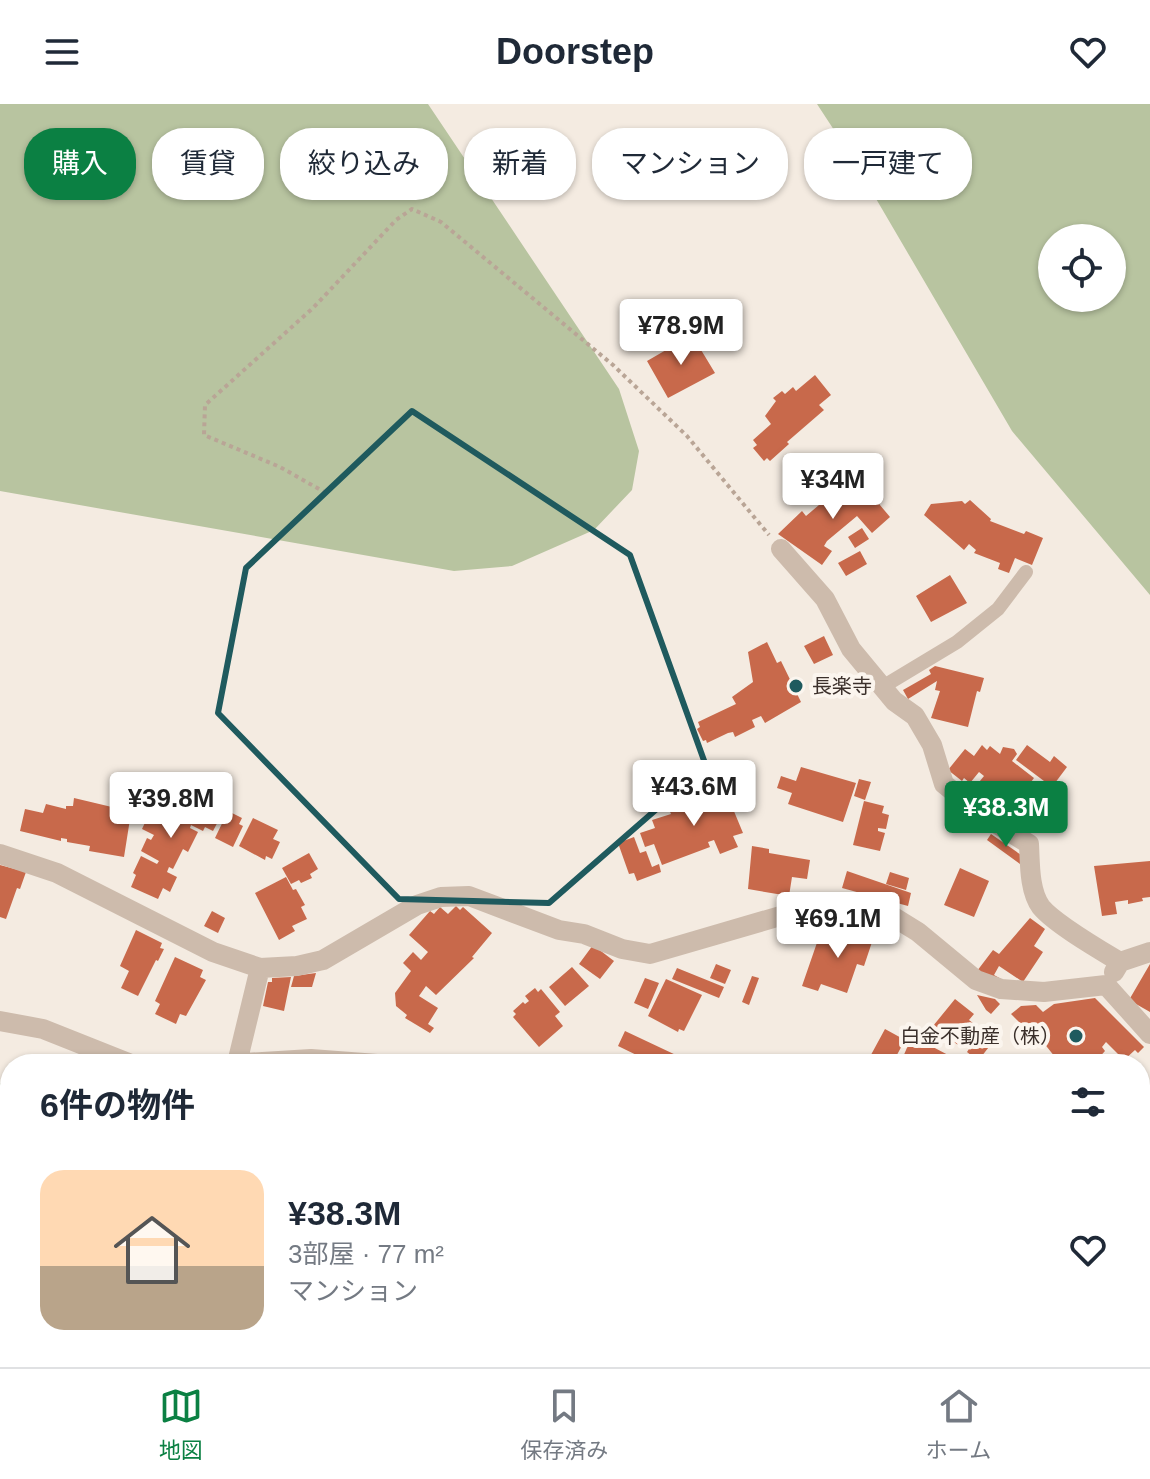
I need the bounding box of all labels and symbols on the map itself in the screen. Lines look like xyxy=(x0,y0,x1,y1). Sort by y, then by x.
pin: ¥78.9M xyxy=(616,299,746,367)
pin: ¥34M xyxy=(786,453,880,521)
place label: 長楽寺 xyxy=(812,675,872,697)
marker: 長楽寺 xyxy=(787,677,805,695)
pin: ¥43.6M xyxy=(629,760,759,828)
pin: ¥39.8M xyxy=(106,772,236,840)
pin: ¥38.3M xyxy=(941,781,1071,849)
pin: ¥69.1M xyxy=(773,892,903,960)
place label: 白金不動産（株） xyxy=(900,1025,1060,1047)
marker: 白金不動産（株） xyxy=(1067,1027,1085,1045)

